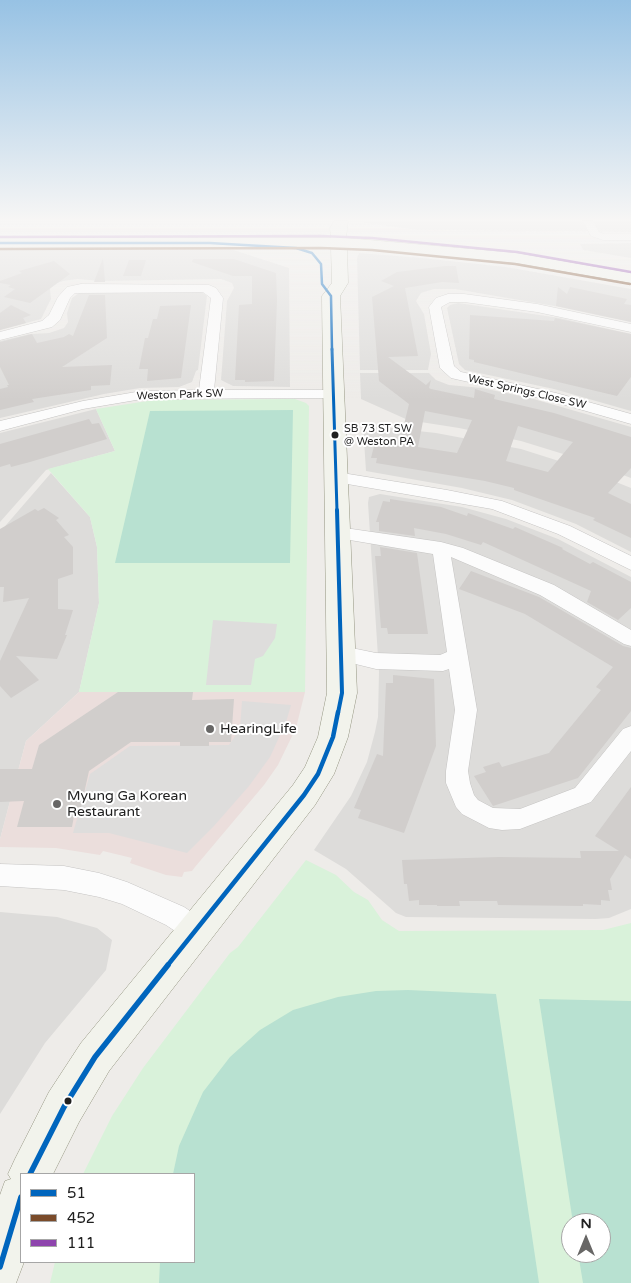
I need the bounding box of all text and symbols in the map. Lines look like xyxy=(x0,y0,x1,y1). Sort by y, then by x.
street label: West Springs Close SW xyxy=(467,372,587,412)
street label: Weston Park SW xyxy=(136,387,224,403)
place label: SB 73 ST SW @ Weston PA xyxy=(344,422,414,448)
marker: SB 73 ST SW @ Weston PA xyxy=(330,430,340,440)
place label: HearingLife xyxy=(220,721,297,737)
marker: HearingLife xyxy=(204,723,216,735)
place label: Myung Ga Korean Restaurant xyxy=(67,788,187,820)
marker: Myung Ga Korean Restaurant xyxy=(51,798,63,810)
unlabelled marker xyxy=(63,1096,73,1106)
legend xyxy=(20,1173,195,1263)
text: 51 xyxy=(67,1184,86,1202)
text: 452 xyxy=(67,1209,95,1227)
north arrow xyxy=(561,1213,611,1263)
text: N xyxy=(580,1215,592,1232)
text: 111 xyxy=(67,1234,95,1252)

